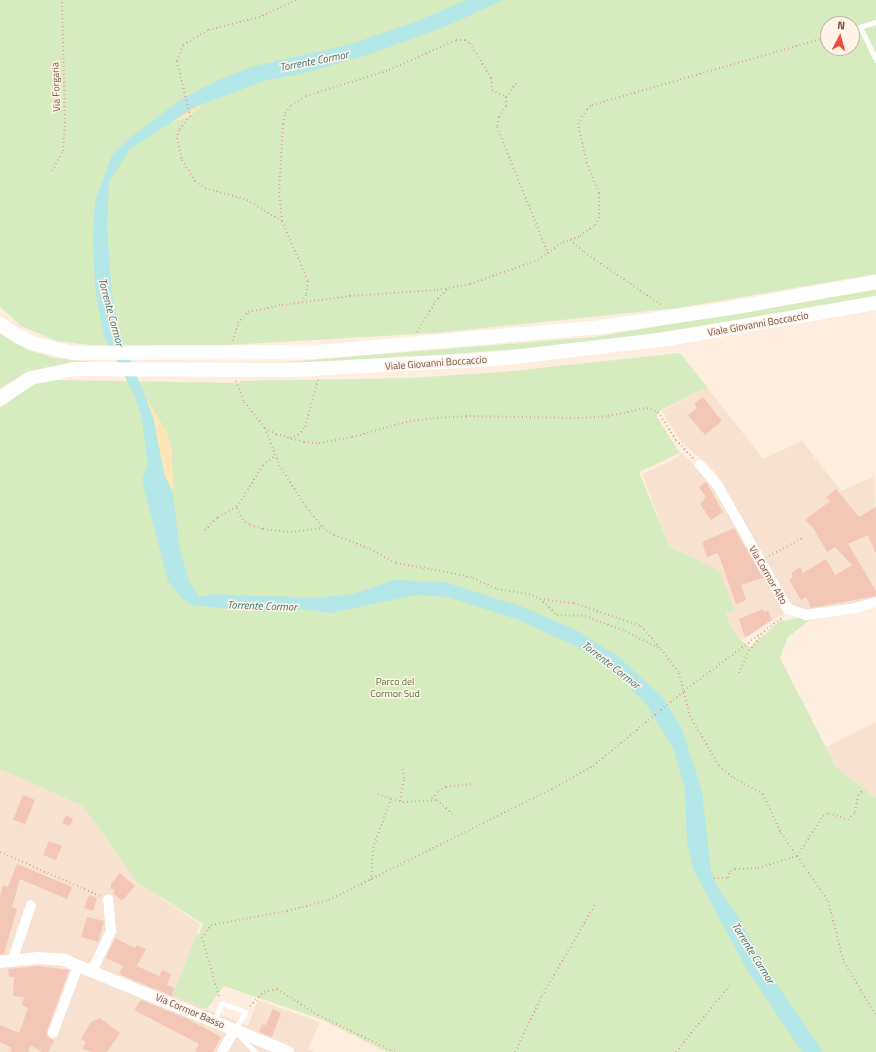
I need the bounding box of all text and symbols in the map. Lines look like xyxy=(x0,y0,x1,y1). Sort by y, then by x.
north arrow xyxy=(820,16,860,56)
text: N xyxy=(837,17,846,33)
water label: Torrente Cormor xyxy=(278,48,350,74)
street label: Via Forgaria xyxy=(49,62,63,112)
water label: Torrente Cormor xyxy=(96,277,126,347)
street label: Viale Giovanni Boccaccio xyxy=(707,309,809,339)
street label: Viale Giovanni Boccaccio xyxy=(385,353,487,373)
street label: Via Cormor Alto xyxy=(746,544,790,606)
water label: Torrente Cormor xyxy=(227,598,297,614)
water label: Torrente Cormor xyxy=(579,638,643,692)
park label: Parco del Cormor Sud xyxy=(370,675,420,698)
water label: Torrente Cormor xyxy=(729,920,777,986)
street label: Via Cormor Basso xyxy=(153,991,227,1031)

